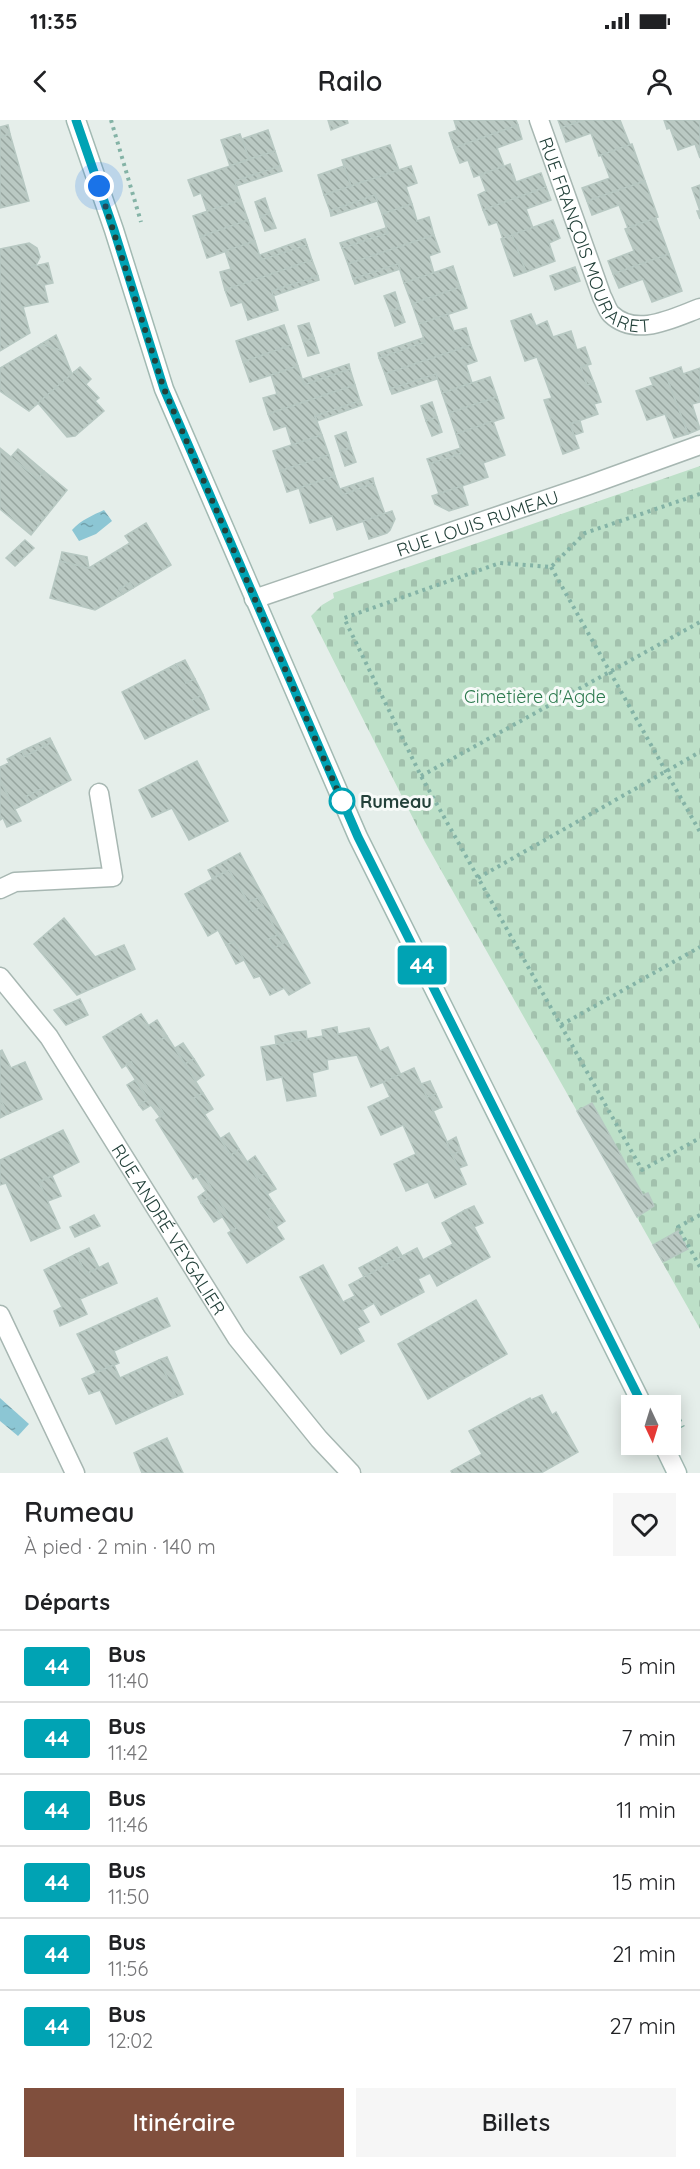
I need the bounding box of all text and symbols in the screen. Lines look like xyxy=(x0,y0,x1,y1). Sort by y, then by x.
text: 11:35 xyxy=(30,7,78,35)
text: Railo xyxy=(318,64,382,98)
icon: back xyxy=(24,65,57,98)
icon: person xyxy=(643,65,676,98)
street label: RUE FRANÇOIS MOURARET xyxy=(534,134,651,337)
your location xyxy=(84,171,114,201)
street label: RUE LOUIS RUMEAU xyxy=(393,485,562,561)
park label: Cimetière d'Agde xyxy=(464,685,606,708)
marker: Rumeau xyxy=(329,788,355,814)
place label: Rumeau xyxy=(360,790,432,813)
line badge: 44 xyxy=(395,946,449,984)
text: 44 xyxy=(410,952,434,978)
street label: RUE ANDRÉ VEYGALIER xyxy=(107,1139,231,1319)
north arrow xyxy=(621,1395,681,1455)
map controls xyxy=(621,1395,681,1455)
button: heart xyxy=(613,1493,676,1556)
text: Rumeau xyxy=(24,1494,135,1529)
text: À pied · 2 min · 140 m xyxy=(24,1534,216,1559)
text: Départs xyxy=(24,1588,110,1616)
text: Bus xyxy=(108,1640,146,1668)
text: 5 min xyxy=(621,1652,676,1680)
text: 44 xyxy=(45,1653,69,1679)
text: 11:40 xyxy=(108,1668,149,1693)
text: Bus xyxy=(108,1712,146,1740)
text: 7 min xyxy=(621,1724,676,1752)
text: 44 xyxy=(45,1725,69,1751)
text: 11:42 xyxy=(108,1740,148,1765)
text: Bus xyxy=(108,1784,146,1812)
text: 11 min xyxy=(616,1796,676,1824)
text: 44 xyxy=(45,1797,69,1823)
text: 11:46 xyxy=(108,1812,148,1837)
text: Bus xyxy=(108,1856,146,1884)
text: 15 min xyxy=(612,1868,676,1896)
text: 44 xyxy=(45,1869,69,1895)
text: 11:50 xyxy=(108,1884,149,1909)
text: Bus xyxy=(108,1928,146,1956)
text: 21 min xyxy=(612,1940,676,1968)
text: 44 xyxy=(45,1941,69,1967)
text: 11:56 xyxy=(108,1956,148,1981)
text: Bus xyxy=(108,2000,146,2028)
text: 27 min xyxy=(609,2012,676,2040)
text: 44 xyxy=(45,2013,69,2039)
text: 12:02 xyxy=(108,2028,153,2053)
button: Itinéraire xyxy=(24,2088,344,2157)
button: Billets xyxy=(356,2088,676,2157)

